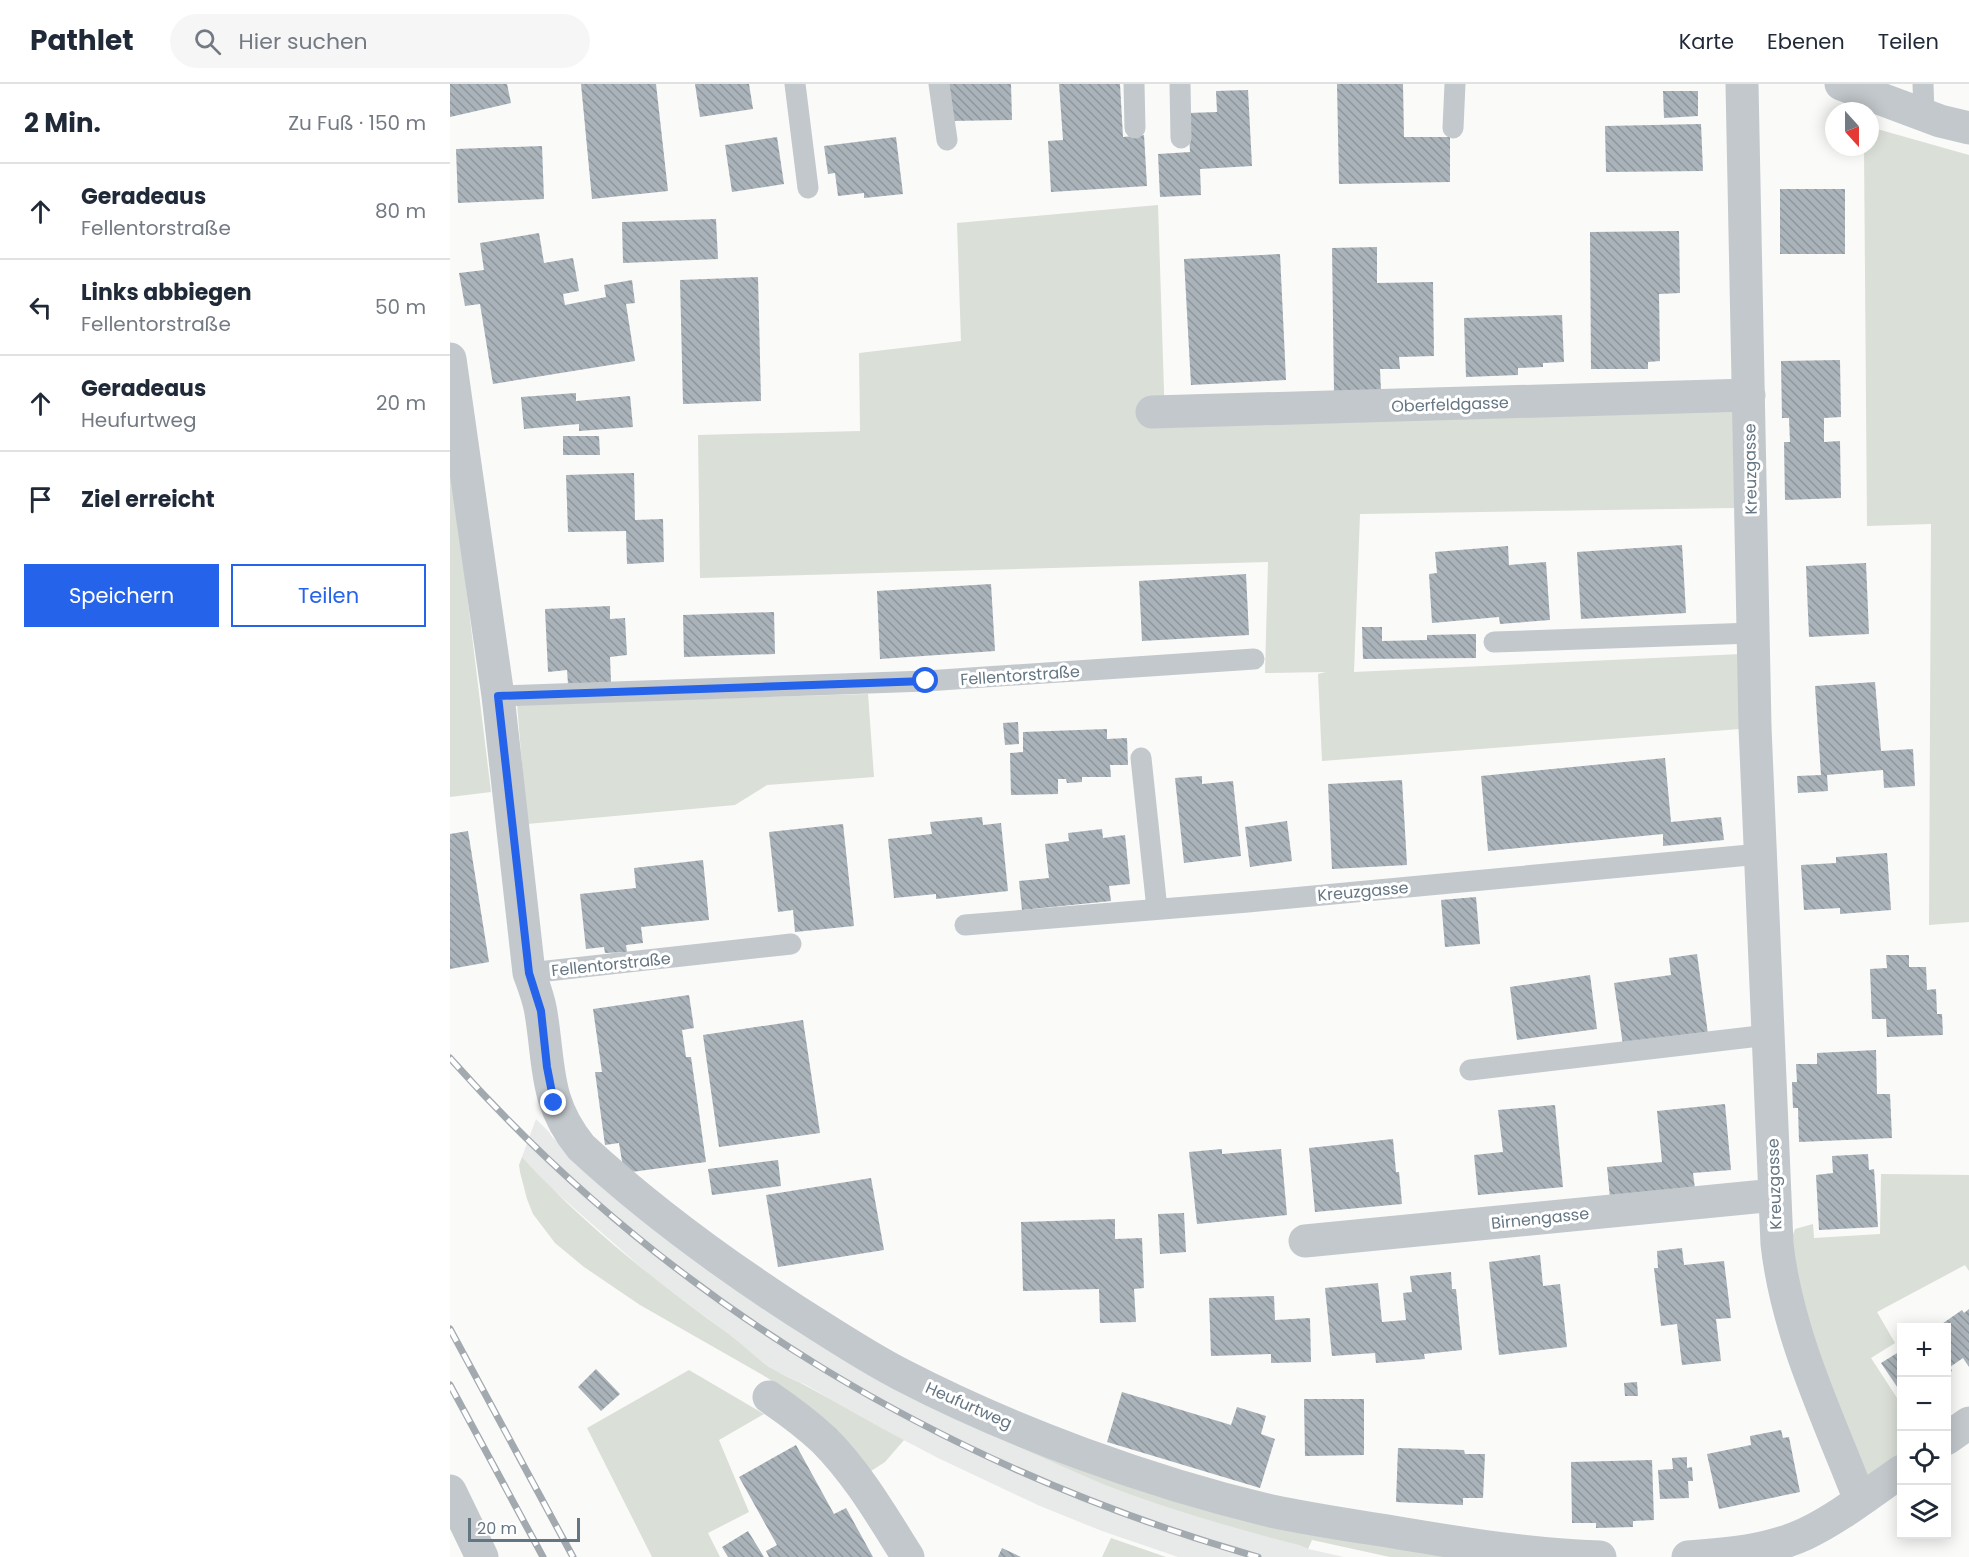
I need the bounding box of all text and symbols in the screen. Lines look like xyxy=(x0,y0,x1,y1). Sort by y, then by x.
search box xyxy=(170,14,590,68)
text: Pathlet xyxy=(30,21,134,60)
icon: search xyxy=(191,25,224,58)
text: Hier suchen xyxy=(239,26,368,57)
text: Karte xyxy=(1679,27,1734,56)
text: Ebenen xyxy=(1767,27,1845,56)
text: Teilen xyxy=(1878,27,1939,56)
north arrow xyxy=(1825,102,1879,156)
text: 2 Min. xyxy=(24,105,101,141)
text: Zu Fuß · 150 m xyxy=(288,109,426,137)
text: Geradeaus xyxy=(81,181,206,212)
icon: ahead xyxy=(24,195,57,228)
text: 80 m xyxy=(375,197,426,225)
text: Fellentorstraße xyxy=(81,214,231,242)
text: Links abbiegen xyxy=(81,277,252,308)
icon: left xyxy=(24,291,57,324)
text: 50 m xyxy=(375,293,426,321)
text: Fellentorstraße xyxy=(81,310,231,338)
text: Geradeaus xyxy=(81,373,206,404)
icon: ahead xyxy=(24,387,57,420)
text: 20 m xyxy=(376,389,426,417)
street label: Oberfeldgasse xyxy=(1391,391,1509,418)
text: Heufurtweg xyxy=(81,406,196,434)
street label: Kreuzgasse xyxy=(1738,423,1763,515)
icon: arrive xyxy=(24,483,57,516)
text: Ziel erreicht xyxy=(81,484,215,515)
button: Speichern xyxy=(24,564,219,627)
button: Teilen xyxy=(231,564,426,627)
street label: Fellentorstraße xyxy=(959,660,1081,691)
route start xyxy=(912,667,938,693)
street label: Kreuzgasse xyxy=(1317,876,1410,907)
street label: Fellentorstraße xyxy=(550,947,672,982)
route end xyxy=(540,1089,566,1115)
street label: Kreuzgasse xyxy=(1761,1138,1788,1230)
street label: Birnengasse xyxy=(1490,1202,1590,1235)
map controls xyxy=(1897,1323,1951,1539)
button: + xyxy=(1897,1323,1951,1377)
street label: Heufurtweg xyxy=(922,1376,1016,1435)
button: − xyxy=(1897,1377,1951,1431)
button: locate xyxy=(1897,1431,1951,1485)
button: layers xyxy=(1897,1485,1951,1539)
scale bar xyxy=(468,1515,580,1542)
text: 20 m xyxy=(477,1517,517,1540)

